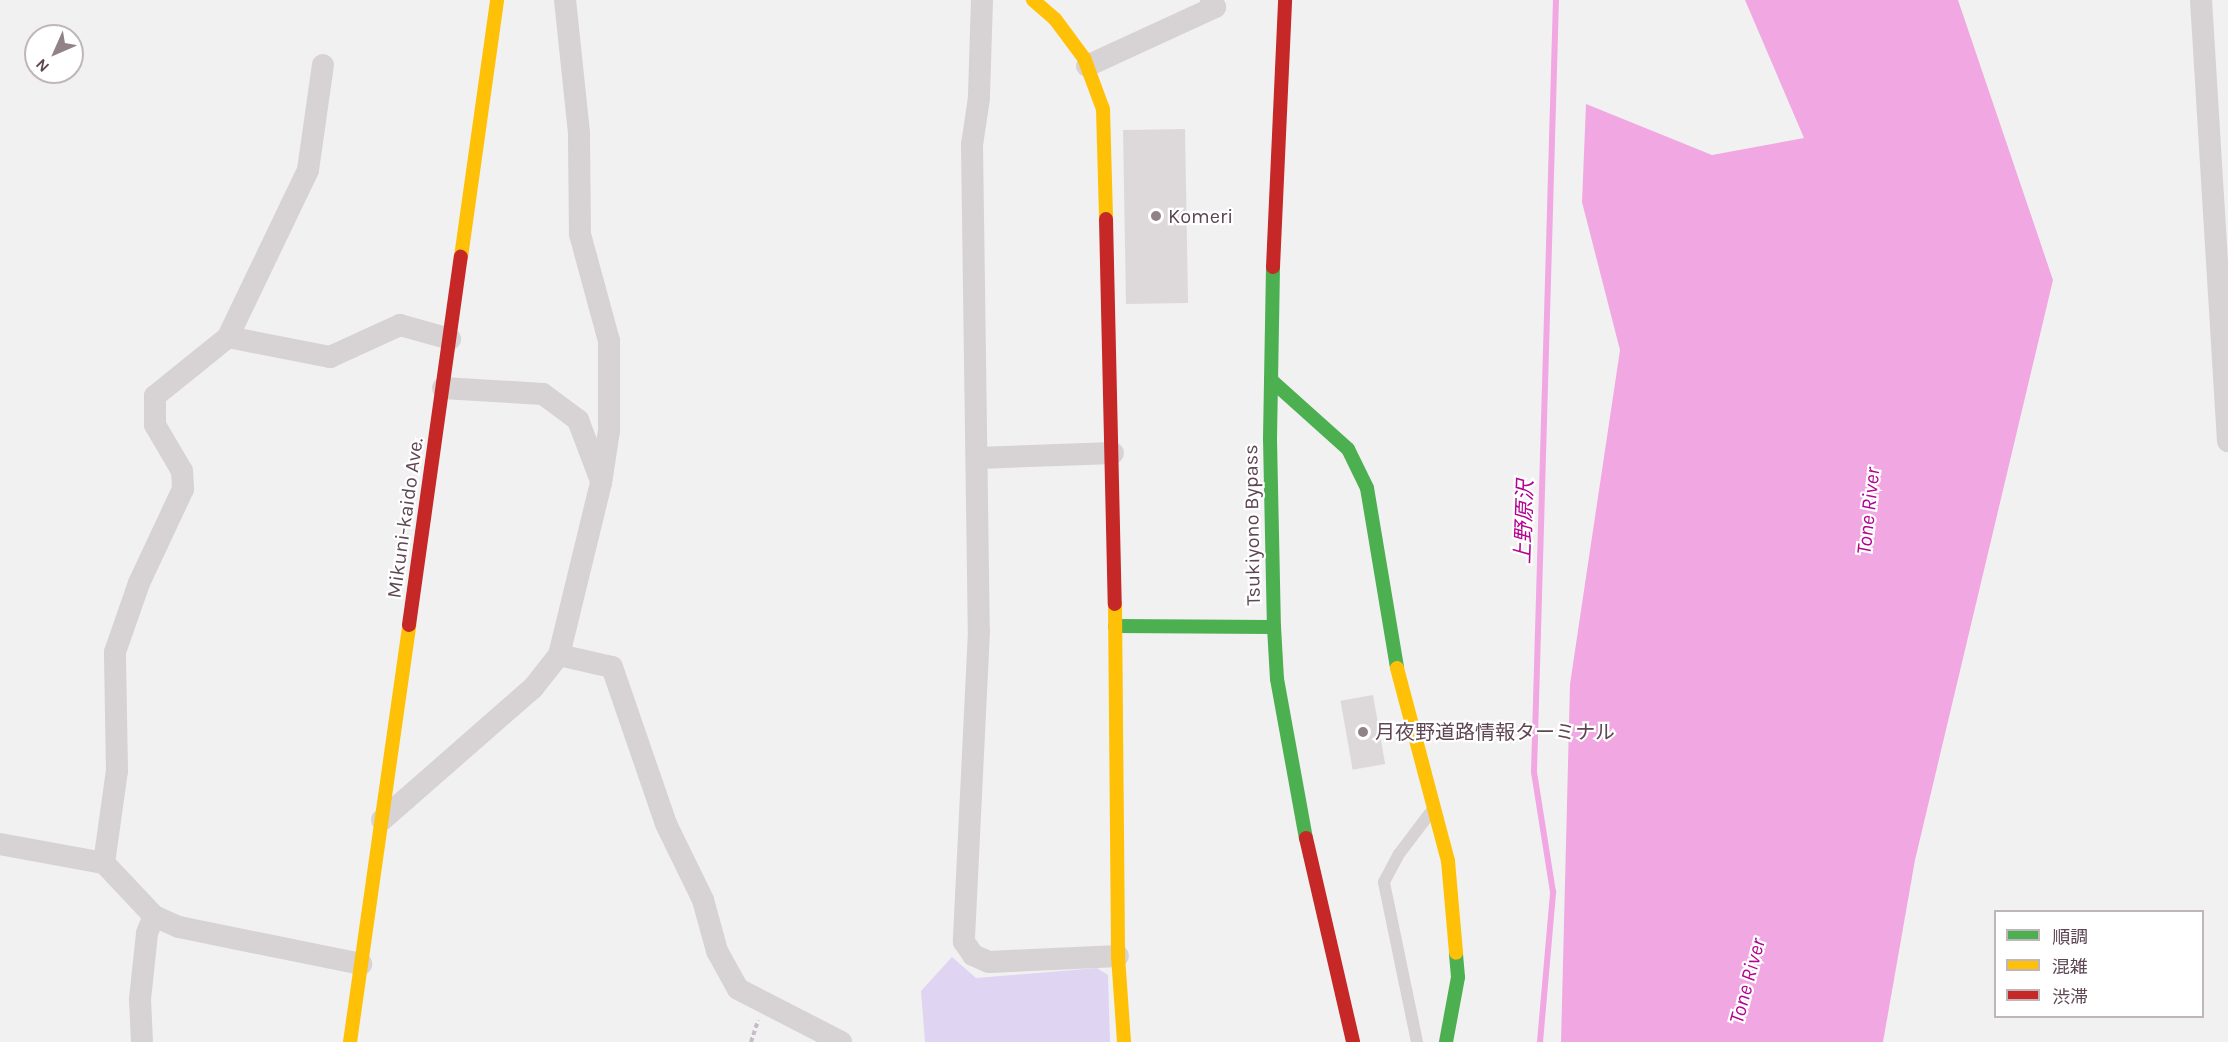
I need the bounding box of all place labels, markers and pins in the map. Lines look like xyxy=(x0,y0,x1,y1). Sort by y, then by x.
place label: Komeri xyxy=(1168,204,1233,228)
marker: Komeri xyxy=(1149,209,1163,223)
place label: 月夜野道路情報ターミナル xyxy=(1375,720,1615,744)
marker: 月夜野道路情報ターミナル xyxy=(1356,725,1370,739)

